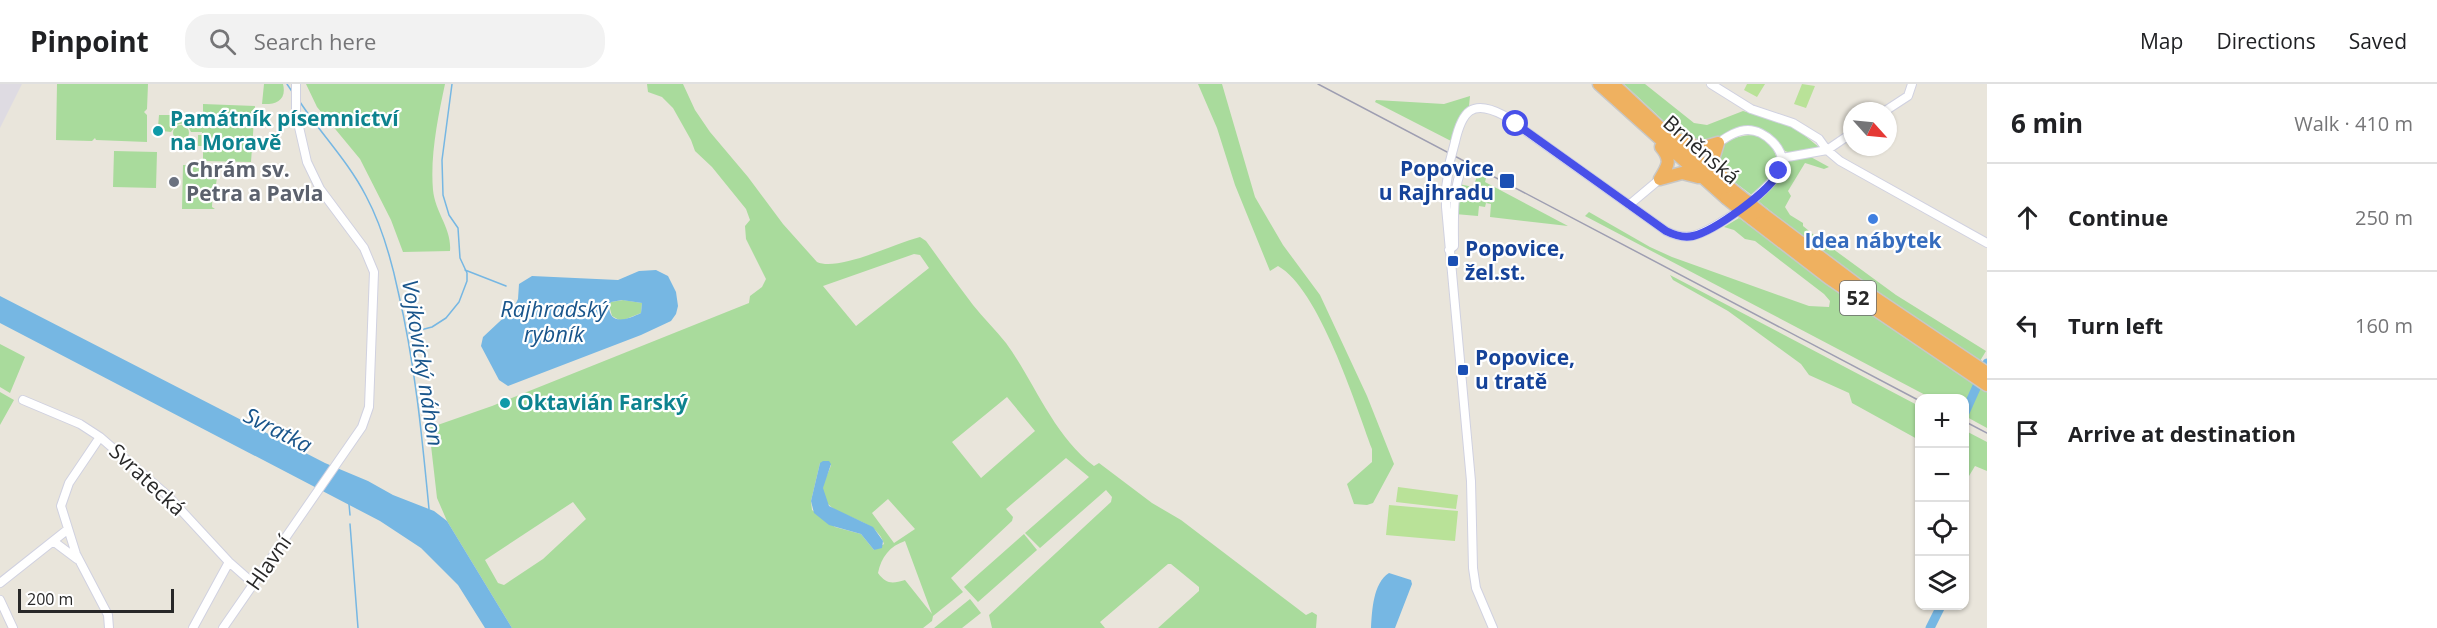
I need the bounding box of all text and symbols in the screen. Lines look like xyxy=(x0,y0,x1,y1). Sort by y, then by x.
search box xyxy=(185,14,605,68)
text: Pinpoint xyxy=(30,22,149,60)
icon: search xyxy=(206,25,239,58)
text: Search here xyxy=(254,26,376,56)
text: Map xyxy=(2140,27,2183,55)
text: Directions xyxy=(2216,27,2316,55)
text: Saved xyxy=(2349,27,2407,55)
north arrow xyxy=(1843,102,1897,156)
place label: Památník písemnictví na Moravě xyxy=(170,104,400,156)
text: 6 min xyxy=(2011,105,2083,141)
street label: Brněnská xyxy=(1658,108,1746,190)
route start xyxy=(1502,110,1528,136)
text: Walk · 410 m xyxy=(2294,110,2413,137)
marker: Památník písemnictví na Moravě xyxy=(151,124,165,138)
place label: Popovice u Rajhradu xyxy=(1379,154,1494,206)
place label: Chrám sv. Petra a Pavla xyxy=(186,155,323,207)
route end xyxy=(1765,157,1791,183)
marker: Popovice u Rajhradu xyxy=(1498,172,1516,190)
marker: Chrám sv. Petra a Pavla xyxy=(167,175,181,189)
icon: ahead xyxy=(2011,201,2044,234)
text: Continue xyxy=(2068,202,2168,232)
text: 250 m xyxy=(2355,204,2413,231)
marker: Idea nábytek xyxy=(1866,212,1880,226)
place label: Idea nábytek xyxy=(1804,226,1943,254)
place label: Popovice, žel.st. xyxy=(1465,234,1565,286)
marker: Popovice, žel.st. xyxy=(1446,254,1460,268)
water label: Vojkovický náhon xyxy=(396,277,452,448)
road number: 52 xyxy=(1840,281,1876,315)
water label: Rajhradský rybník xyxy=(500,293,610,348)
icon: left xyxy=(2011,309,2044,342)
text: Turn left xyxy=(2068,310,2163,340)
text: 160 m xyxy=(2355,312,2413,339)
place label: Popovice, u tratě xyxy=(1475,343,1575,395)
marker: Popovice, u tratě xyxy=(1456,363,1470,377)
place label: Oktavián Farský xyxy=(517,388,688,416)
map controls xyxy=(1915,394,1969,610)
button: + xyxy=(1915,394,1969,448)
marker: Oktavián Farský xyxy=(498,396,512,410)
water label: Svratka xyxy=(239,399,318,459)
icon: arrive xyxy=(2011,417,2044,450)
text: Arrive at destination xyxy=(2068,418,2296,448)
street label: Svratecká xyxy=(104,437,192,522)
button: − xyxy=(1915,448,1969,502)
button: locate xyxy=(1915,502,1969,556)
street label: Hlavní xyxy=(239,529,298,595)
button: layers xyxy=(1915,556,1969,610)
scale bar xyxy=(18,586,174,614)
text: 200 m xyxy=(27,588,73,610)

